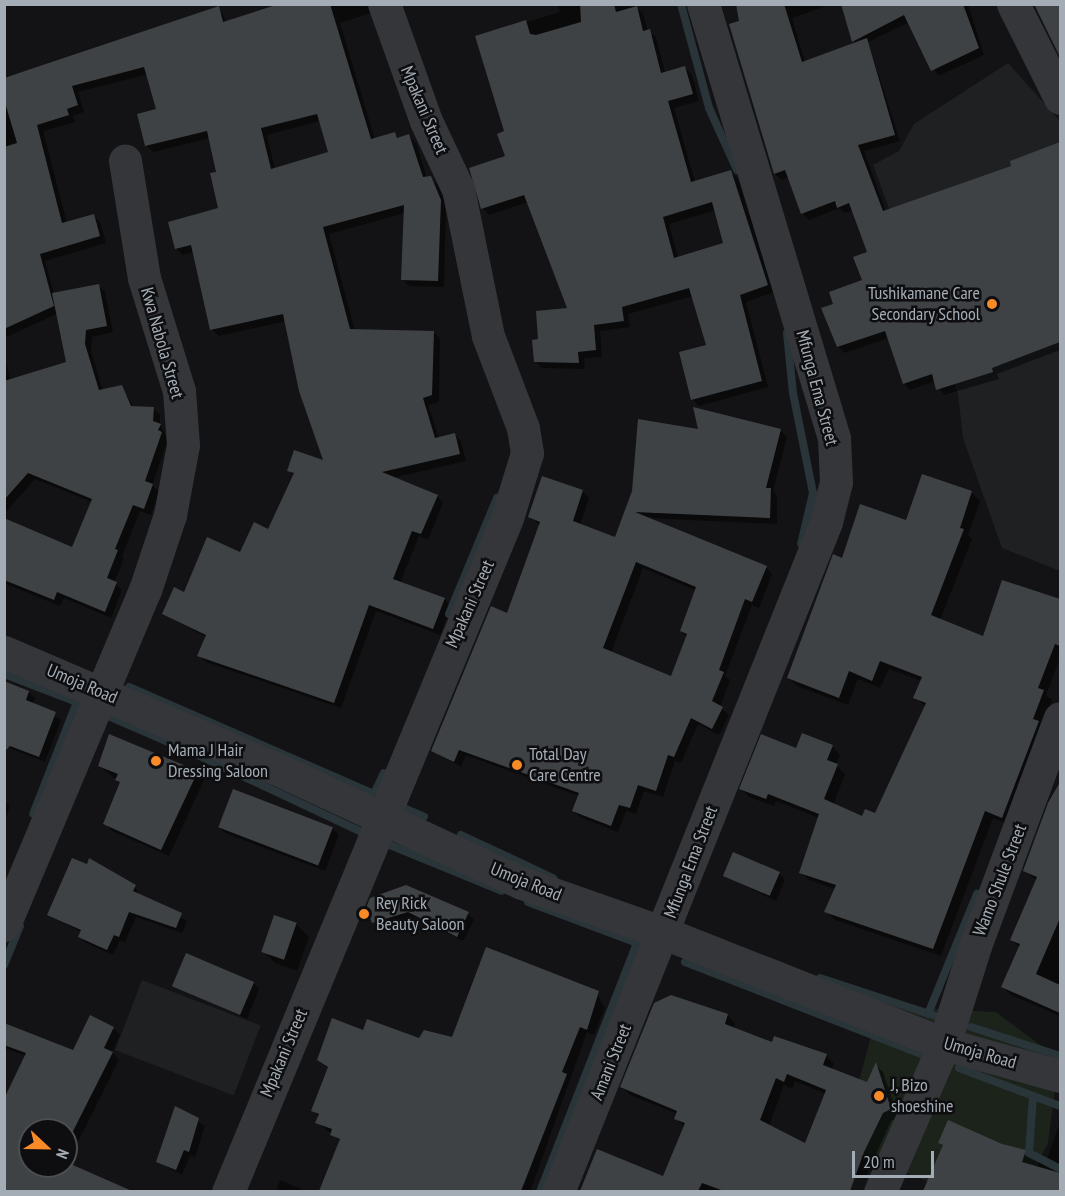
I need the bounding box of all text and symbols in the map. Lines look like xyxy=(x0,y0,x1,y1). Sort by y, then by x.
street label: Mpakani Street xyxy=(396,63,452,157)
place label: Tushikamane Care Secondary School xyxy=(868,283,980,326)
street label: Kwa Nabola Street xyxy=(136,285,188,401)
marker: Tushikamane Care Secondary School xyxy=(985,297,999,311)
street label: Mfunga Ema Street xyxy=(791,328,843,448)
street label: Mpakani Street xyxy=(441,557,499,651)
street label: Umoja Road xyxy=(44,660,120,708)
place label: Mama J Hair Dressing Saloon xyxy=(168,740,268,783)
place label: Total Day Care Centre xyxy=(529,744,601,786)
marker: Mama J Hair Dressing Saloon xyxy=(149,754,163,768)
marker: Total Day Care Centre xyxy=(510,758,524,772)
street label: Mfunga Ema Street xyxy=(660,803,722,921)
street label: Wamo Shule Street xyxy=(969,821,1031,939)
street label: Umoja Road xyxy=(487,858,565,906)
place label: Rey Rick Beauty Saloon xyxy=(376,893,465,936)
marker: Rey Rick Beauty Saloon xyxy=(357,907,371,921)
street label: Mpakani Street xyxy=(256,1006,312,1100)
street label: Amani Street xyxy=(586,1021,636,1103)
street label: Umoja Road xyxy=(941,1032,1019,1074)
place label: J, Bizo shoeshine xyxy=(891,1075,953,1118)
marker: J, Bizo shoeshine xyxy=(872,1089,886,1103)
north arrow xyxy=(18,1118,78,1178)
scale bar xyxy=(855,1139,938,1177)
text: N xyxy=(52,1146,74,1162)
text: 20 m xyxy=(863,1150,895,1173)

